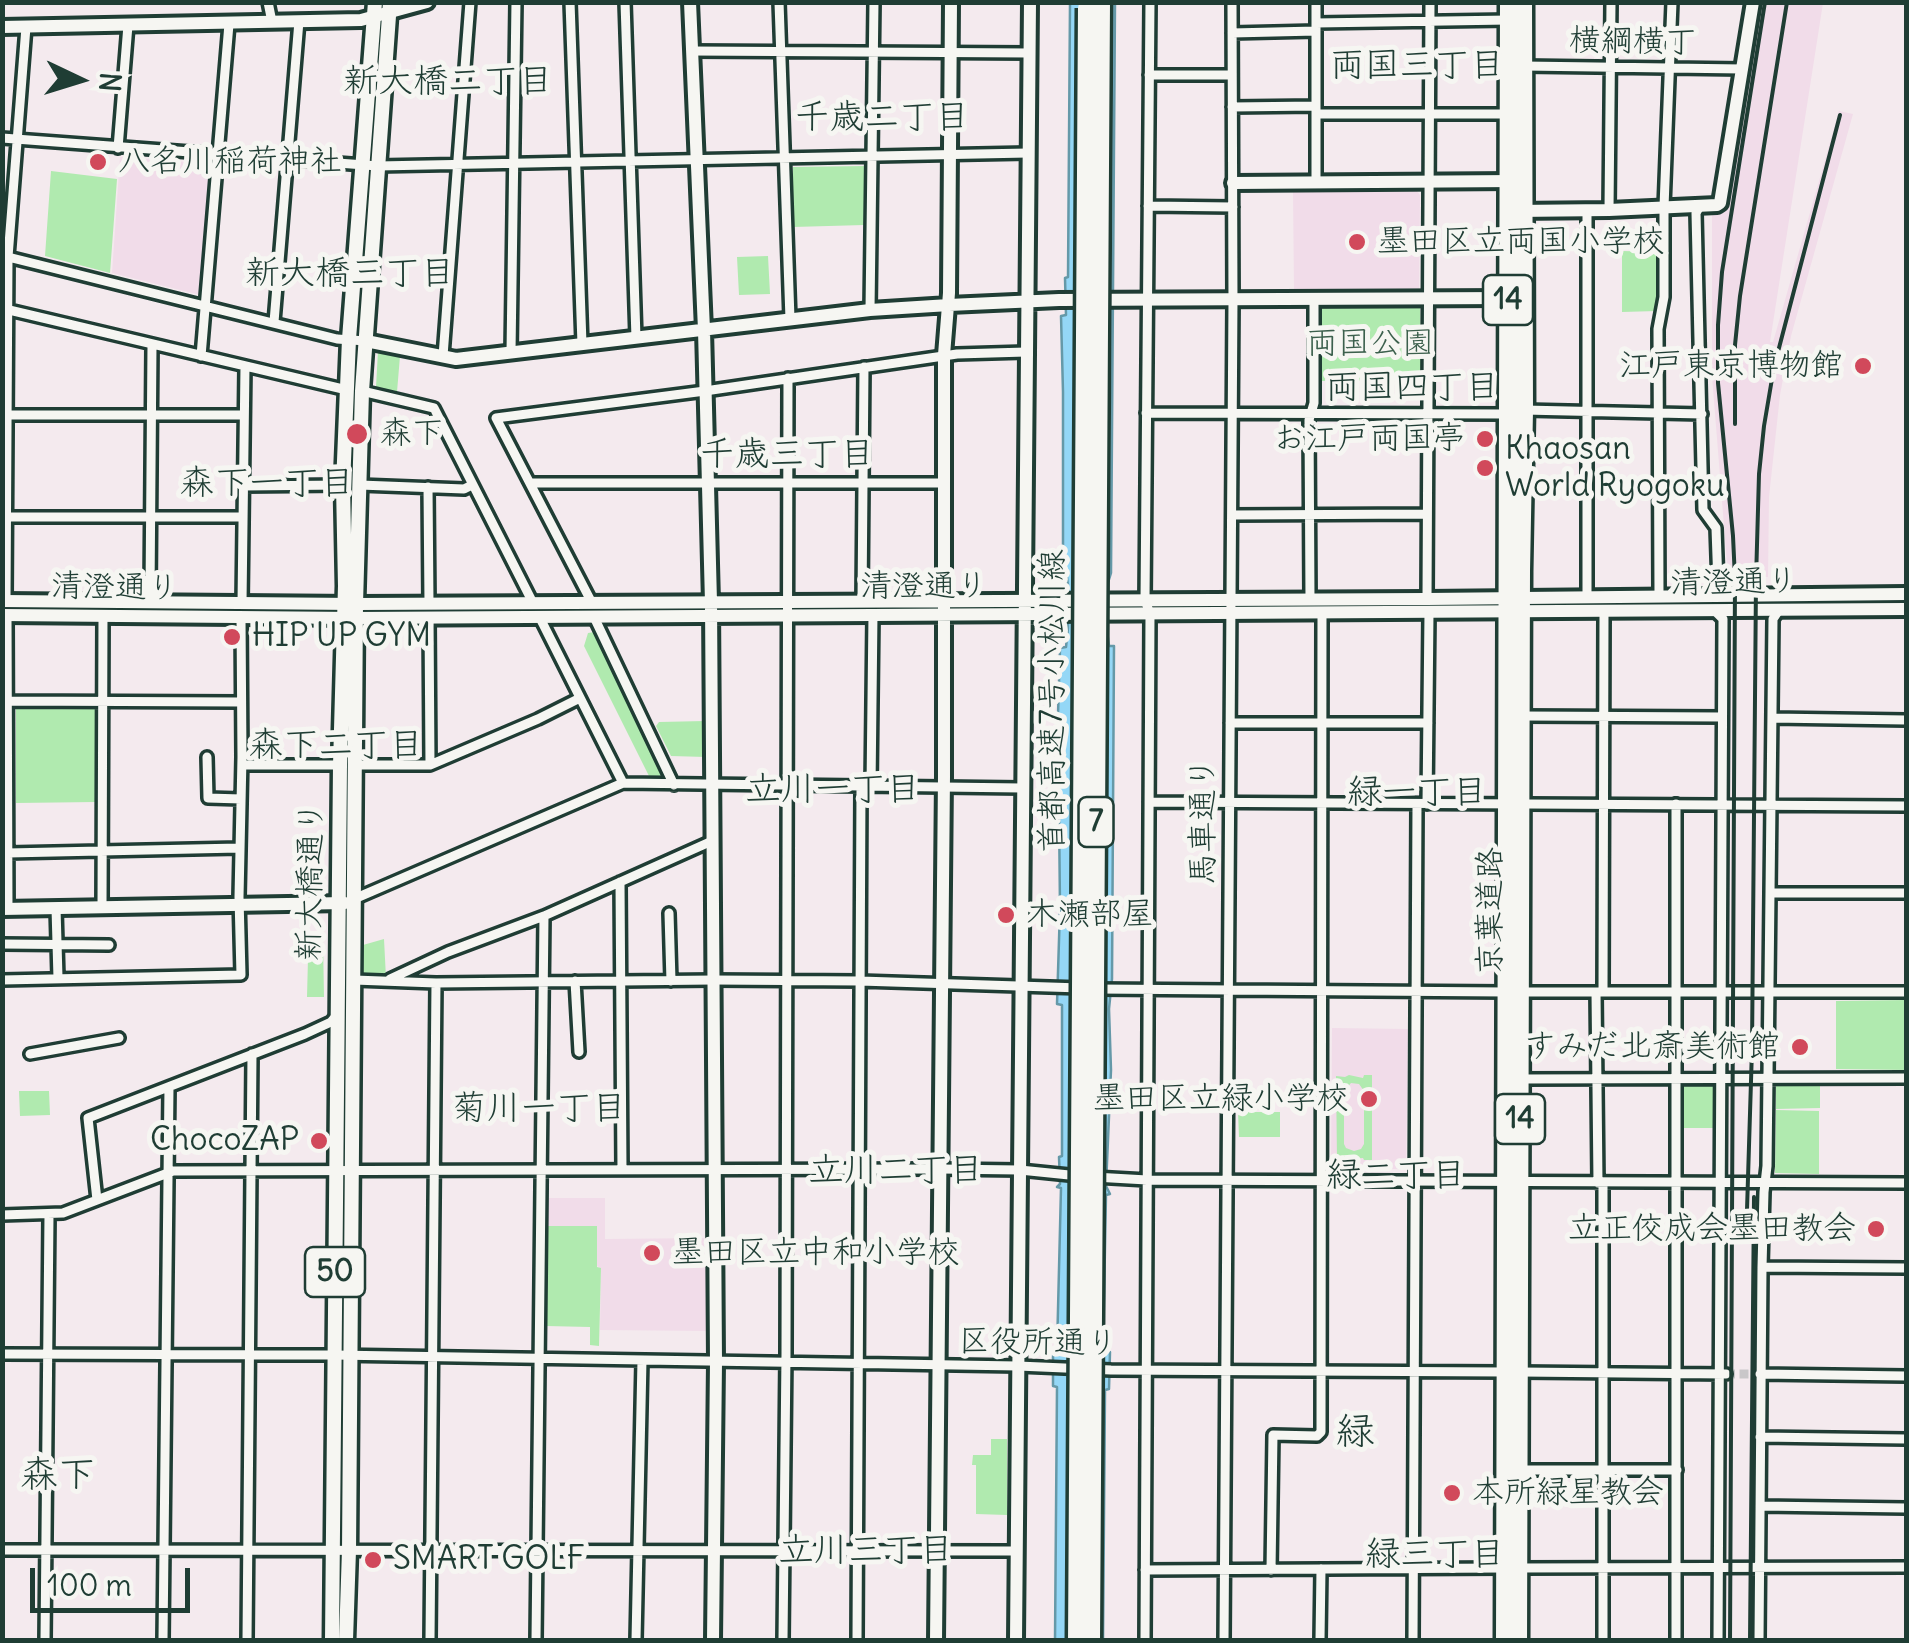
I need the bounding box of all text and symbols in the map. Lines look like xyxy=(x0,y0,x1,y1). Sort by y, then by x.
street label: 横綱横丁 xyxy=(1569,22,1697,62)
north arrow xyxy=(30,30,130,130)
district label: 両国三丁目 xyxy=(1330,45,1504,87)
district label: 新大橋二丁目 xyxy=(343,61,553,103)
text: N xyxy=(91,71,129,93)
district label: 千歳二丁目 xyxy=(795,97,969,139)
place label: 八名川稲荷神社 xyxy=(118,143,342,181)
marker: 八名川稲荷神社 xyxy=(87,151,109,173)
place label: 墨田区立両国小学校 xyxy=(1377,223,1665,261)
marker: 墨田区立両国小学校 xyxy=(1346,231,1368,253)
district label: 新大橋三丁目 xyxy=(245,253,455,295)
road number: 14 xyxy=(1483,275,1533,325)
park label: 両国公園 xyxy=(1306,325,1434,363)
place label: 江戸東京博物館 xyxy=(1619,347,1843,385)
marker: 江戸東京博物館 xyxy=(1852,355,1874,377)
district label: 両国四丁目 xyxy=(1325,367,1499,409)
place label: 森下 xyxy=(380,415,444,453)
place label: お江戸両国亭 xyxy=(1273,420,1465,458)
marker: 森下 xyxy=(344,421,370,447)
marker: お江戸両国亭 xyxy=(1474,428,1496,450)
place label: Khaosan World Ryogoku xyxy=(1505,431,1725,506)
district label: 千歳三丁目 xyxy=(700,434,874,476)
marker: Khaosan World Ryogoku xyxy=(1474,457,1496,479)
district label: 森下一丁目 xyxy=(180,463,354,505)
street label: 首都高速7号小松川線 xyxy=(1034,549,1072,853)
street label: 清澄通り xyxy=(1670,563,1798,603)
street label: 清澄通り xyxy=(51,568,179,608)
street label: 清澄通り xyxy=(860,568,988,606)
place label: HIP UP GYM xyxy=(252,618,431,656)
marker: HIP UP GYM xyxy=(221,626,243,648)
district label: 森下二丁目 xyxy=(249,725,423,767)
street label: 馬車通り xyxy=(1185,757,1223,885)
district label: 立川一丁目 xyxy=(746,769,920,811)
district label: 緑一丁目 xyxy=(1347,772,1487,814)
road number: 7 xyxy=(1078,797,1114,847)
street label: 新大橋通り xyxy=(290,801,332,961)
street label: 京葉道路 xyxy=(1472,847,1510,975)
place label: 木瀬部屋 xyxy=(1026,896,1154,934)
marker: 木瀬部屋 xyxy=(995,904,1017,926)
place label: すみだ北斎美術館 xyxy=(1524,1028,1780,1066)
marker: すみだ北斎美術館 xyxy=(1789,1036,1811,1058)
place label: 墨田区立緑小学校 xyxy=(1093,1080,1349,1118)
district label: 菊川一丁目 xyxy=(452,1088,626,1130)
marker: 墨田区立緑小学校 xyxy=(1358,1088,1380,1110)
road number: 14 xyxy=(1495,1094,1545,1144)
place label: ChocoZAP xyxy=(150,1122,299,1160)
marker: ChocoZAP xyxy=(308,1130,330,1152)
district label: 立川二丁目 xyxy=(809,1150,983,1192)
district label: 緑二丁目 xyxy=(1326,1155,1466,1197)
place label: 立正佼成会墨田教会 xyxy=(1568,1210,1856,1248)
marker: 立正佼成会墨田教会 xyxy=(1865,1218,1887,1240)
place label: 墨田区立中和小学校 xyxy=(672,1234,960,1272)
marker: 墨田区立中和小学校 xyxy=(641,1242,663,1264)
road number: 50 xyxy=(305,1247,365,1297)
street label: 区役所通り xyxy=(958,1322,1118,1364)
district label: 緑 xyxy=(1336,1410,1374,1456)
district label: 森下 xyxy=(20,1453,96,1499)
place label: 本所緑星教会 xyxy=(1472,1474,1664,1512)
marker: 本所緑星教会 xyxy=(1441,1482,1463,1504)
district label: 立川三丁目 xyxy=(779,1530,953,1572)
district label: 緑三丁目 xyxy=(1365,1534,1505,1576)
place label: SMART GOLF xyxy=(393,1541,585,1579)
scale bar xyxy=(35,1548,195,1610)
marker: SMART GOLF xyxy=(362,1549,384,1571)
text: 100 m xyxy=(47,1566,132,1604)

